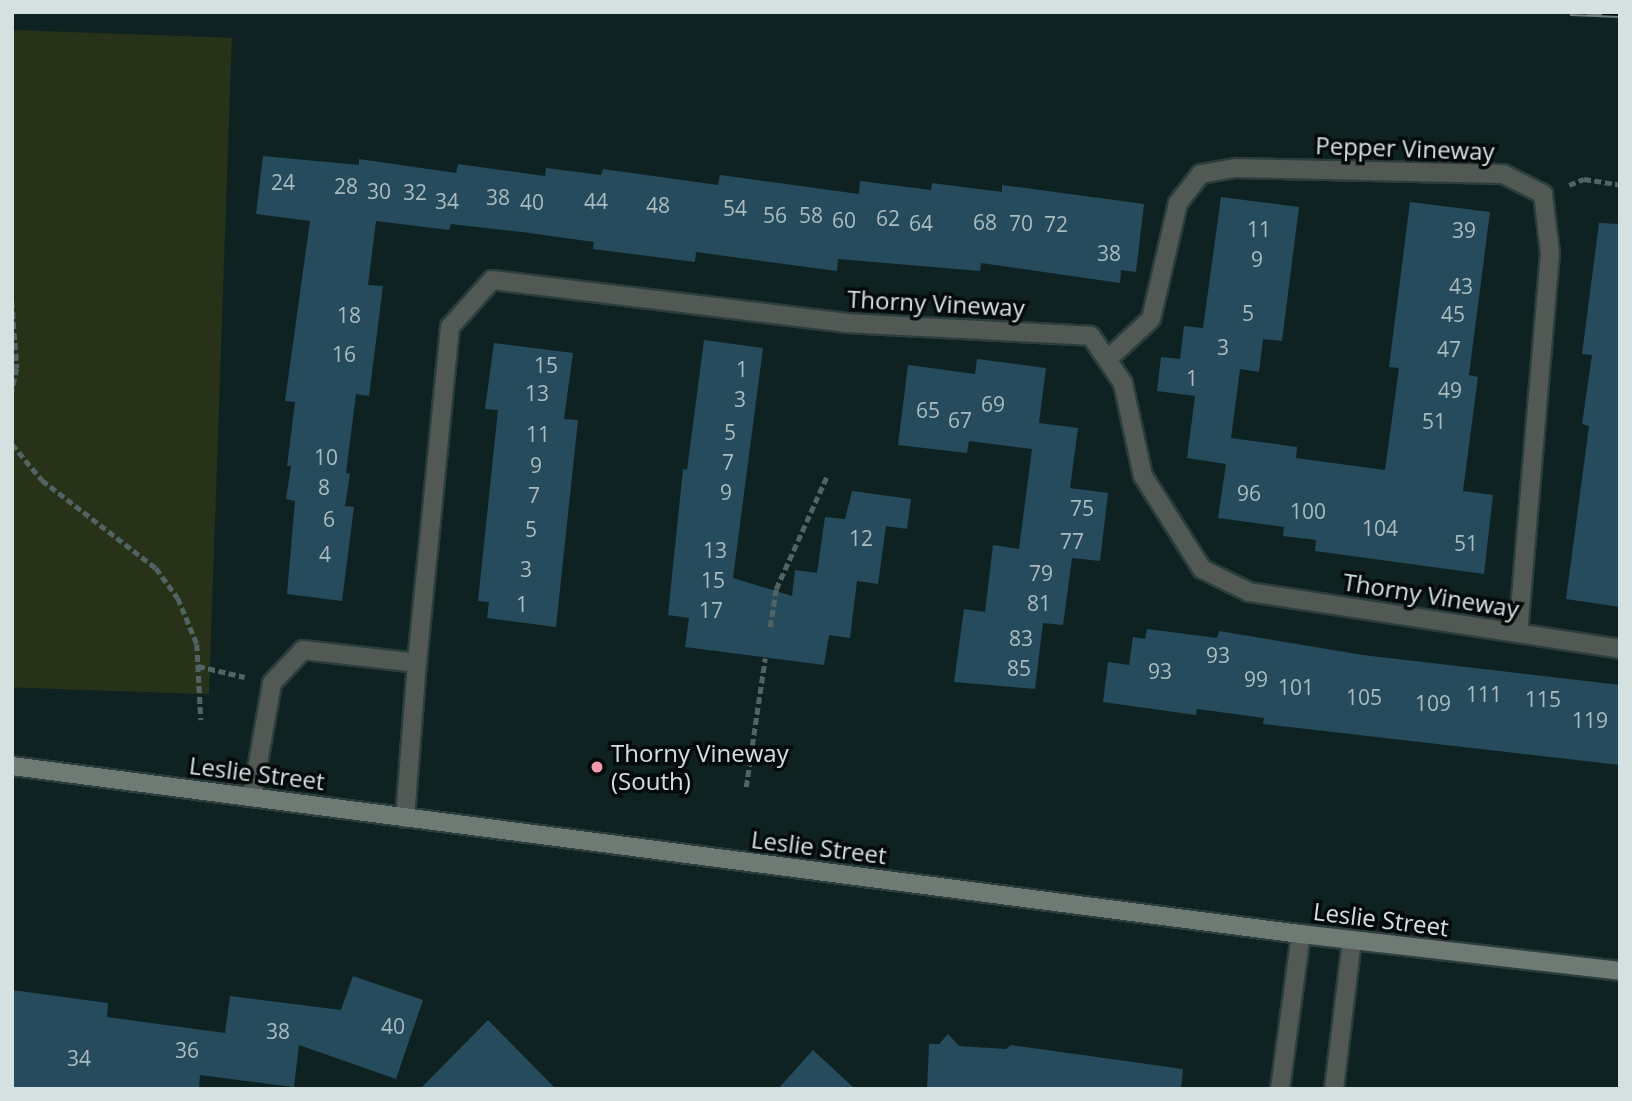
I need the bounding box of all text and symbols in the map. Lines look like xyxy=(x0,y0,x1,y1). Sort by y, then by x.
street label: Pepper Vineway xyxy=(1315,130,1495,166)
house number: 24 xyxy=(271,169,295,195)
house number: 28 xyxy=(334,173,358,199)
house number: 30 xyxy=(367,178,391,204)
house number: 32 xyxy=(403,179,427,205)
house number: 38 xyxy=(486,184,510,210)
house number: 34 xyxy=(435,188,459,214)
house number: 44 xyxy=(584,188,608,214)
house number: 40 xyxy=(520,189,544,215)
house number: 48 xyxy=(646,192,670,218)
house number: 54 xyxy=(723,195,747,221)
house number: 56 xyxy=(763,202,787,228)
house number: 58 xyxy=(799,202,823,228)
house number: 62 xyxy=(876,205,900,231)
house number: 60 xyxy=(832,207,856,233)
house number: 68 xyxy=(973,209,997,235)
house number: 64 xyxy=(909,210,933,236)
house number: 70 xyxy=(1009,210,1033,236)
house number: 72 xyxy=(1044,211,1068,237)
house number: 11 xyxy=(1247,216,1271,242)
house number: 39 xyxy=(1452,217,1476,243)
house number: 38 xyxy=(1097,240,1121,266)
house number: 9 xyxy=(1251,246,1263,272)
house number: 43 xyxy=(1449,273,1473,299)
street label: Thorny Vineway xyxy=(847,284,1025,322)
house number: 5 xyxy=(1242,300,1254,326)
house number: 45 xyxy=(1441,301,1465,327)
house number: 18 xyxy=(337,302,361,328)
house number: 3 xyxy=(1217,334,1229,360)
house number: 47 xyxy=(1437,336,1461,362)
house number: 16 xyxy=(332,341,356,367)
house number: 15 xyxy=(534,352,558,378)
house number: 1 xyxy=(736,356,748,382)
house number: 1 xyxy=(1186,365,1198,391)
house number: 49 xyxy=(1438,377,1462,403)
house number: 13 xyxy=(525,380,549,406)
house number: 3 xyxy=(734,386,746,412)
house number: 69 xyxy=(981,391,1005,417)
house number: 65 xyxy=(916,397,940,423)
house number: 67 xyxy=(948,407,972,433)
house number: 51 xyxy=(1422,408,1446,434)
house number: 5 xyxy=(724,419,736,445)
house number: 11 xyxy=(526,421,550,447)
house number: 10 xyxy=(314,444,338,470)
house number: 7 xyxy=(722,449,734,475)
house number: 9 xyxy=(530,452,542,478)
house number: 8 xyxy=(318,474,330,500)
house number: 9 xyxy=(720,479,732,505)
house number: 96 xyxy=(1237,480,1261,506)
house number: 7 xyxy=(528,482,540,508)
house number: 75 xyxy=(1070,495,1094,521)
house number: 100 xyxy=(1290,498,1326,524)
house number: 6 xyxy=(323,506,335,532)
house number: 104 xyxy=(1362,515,1398,541)
house number: 5 xyxy=(525,516,537,542)
house number: 12 xyxy=(849,525,873,551)
house number: 77 xyxy=(1060,528,1084,554)
house number: 51 xyxy=(1454,530,1478,556)
house number: 13 xyxy=(703,537,727,563)
house number: 4 xyxy=(319,541,331,567)
house number: 3 xyxy=(520,556,532,582)
house number: 79 xyxy=(1029,560,1053,586)
house number: 15 xyxy=(701,567,725,593)
street label: Thorny Vineway xyxy=(1341,567,1521,623)
house number: 81 xyxy=(1027,590,1051,616)
house number: 1 xyxy=(516,591,528,617)
house number: 17 xyxy=(699,597,723,623)
house number: 83 xyxy=(1009,625,1033,651)
house number: 93 xyxy=(1206,642,1230,668)
house number: 85 xyxy=(1007,655,1031,681)
house number: 93 xyxy=(1148,658,1172,684)
house number: 99 xyxy=(1244,666,1268,692)
house number: 101 xyxy=(1278,674,1314,700)
house number: 111 xyxy=(1466,681,1502,707)
house number: 105 xyxy=(1346,684,1382,710)
house number: 115 xyxy=(1525,686,1561,712)
house number: 109 xyxy=(1415,690,1451,716)
house number: 119 xyxy=(1572,707,1608,733)
place label: Thorny Vineway (South) xyxy=(611,739,789,795)
street label: Leslie Street xyxy=(188,750,326,796)
marker: Thorny Vineway (South) xyxy=(589,759,605,775)
street label: Leslie Street xyxy=(750,824,888,870)
street label: Leslie Street xyxy=(1312,896,1450,942)
house number: 40 xyxy=(381,1013,405,1039)
house number: 38 xyxy=(266,1018,290,1044)
house number: 36 xyxy=(175,1037,199,1063)
house number: 34 xyxy=(67,1045,91,1071)

